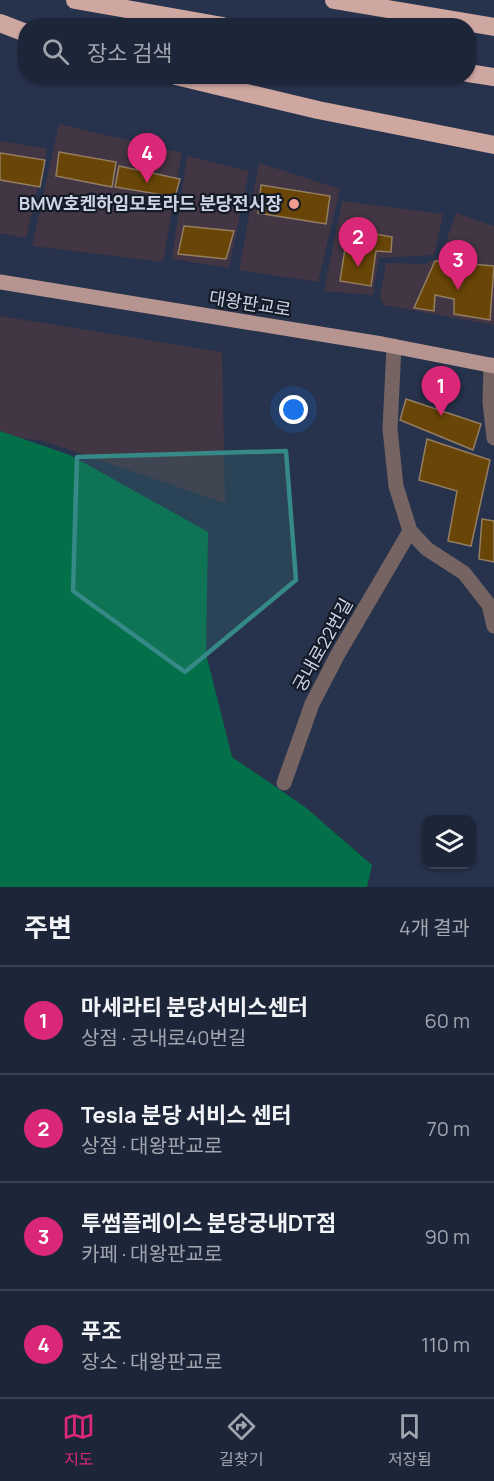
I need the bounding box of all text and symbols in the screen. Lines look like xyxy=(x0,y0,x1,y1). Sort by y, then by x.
search box xyxy=(18,18,476,84)
icon: search xyxy=(39,35,72,68)
text: 장소 검색 xyxy=(87,38,172,68)
pin: 4 xyxy=(128,134,166,183)
place label: BMW호켄하임모토라드 분당전시장 xyxy=(19,191,282,215)
marker: BMW호켄하임모토라드 분당전시장 xyxy=(287,197,301,211)
pin: 2 xyxy=(338,218,378,267)
pin: 3 xyxy=(438,240,478,290)
street label: 대왕판교로 xyxy=(207,285,293,321)
pin: 1 xyxy=(422,366,460,416)
your location xyxy=(279,395,308,424)
street label: 궁내로22번길 xyxy=(287,594,358,696)
map controls xyxy=(422,815,476,869)
button: layers xyxy=(422,815,476,869)
text: 주변 xyxy=(24,909,72,945)
text: 4개 결과 xyxy=(399,914,470,941)
text: 마세라티 분당서비스센터 xyxy=(81,992,308,1022)
text: 1 xyxy=(39,1007,48,1034)
text: 60 m xyxy=(424,1007,470,1034)
text: 상점 · 궁내로40번길 xyxy=(81,1024,246,1051)
text: Tesla 분당 서비스 센터 xyxy=(81,1100,291,1130)
text: 2 xyxy=(38,1115,49,1142)
text: 70 m xyxy=(427,1115,470,1142)
text: 상점 · 대왕판교로 xyxy=(81,1132,222,1159)
text: 투썸플레이스 분당궁내DT점 xyxy=(81,1208,336,1238)
text: 3 xyxy=(38,1223,49,1250)
text: 90 m xyxy=(424,1223,470,1250)
text: 카페 · 대왕판교로 xyxy=(81,1240,222,1267)
text: 푸조 xyxy=(81,1316,121,1346)
text: 4 xyxy=(37,1331,50,1358)
text: 110 m xyxy=(421,1331,470,1358)
text: 장소 · 대왕판교로 xyxy=(81,1348,222,1375)
tab: 지도 xyxy=(62,1410,95,1470)
tab: 길찾기 xyxy=(219,1410,264,1470)
tab: 저장됨 xyxy=(388,1410,432,1470)

